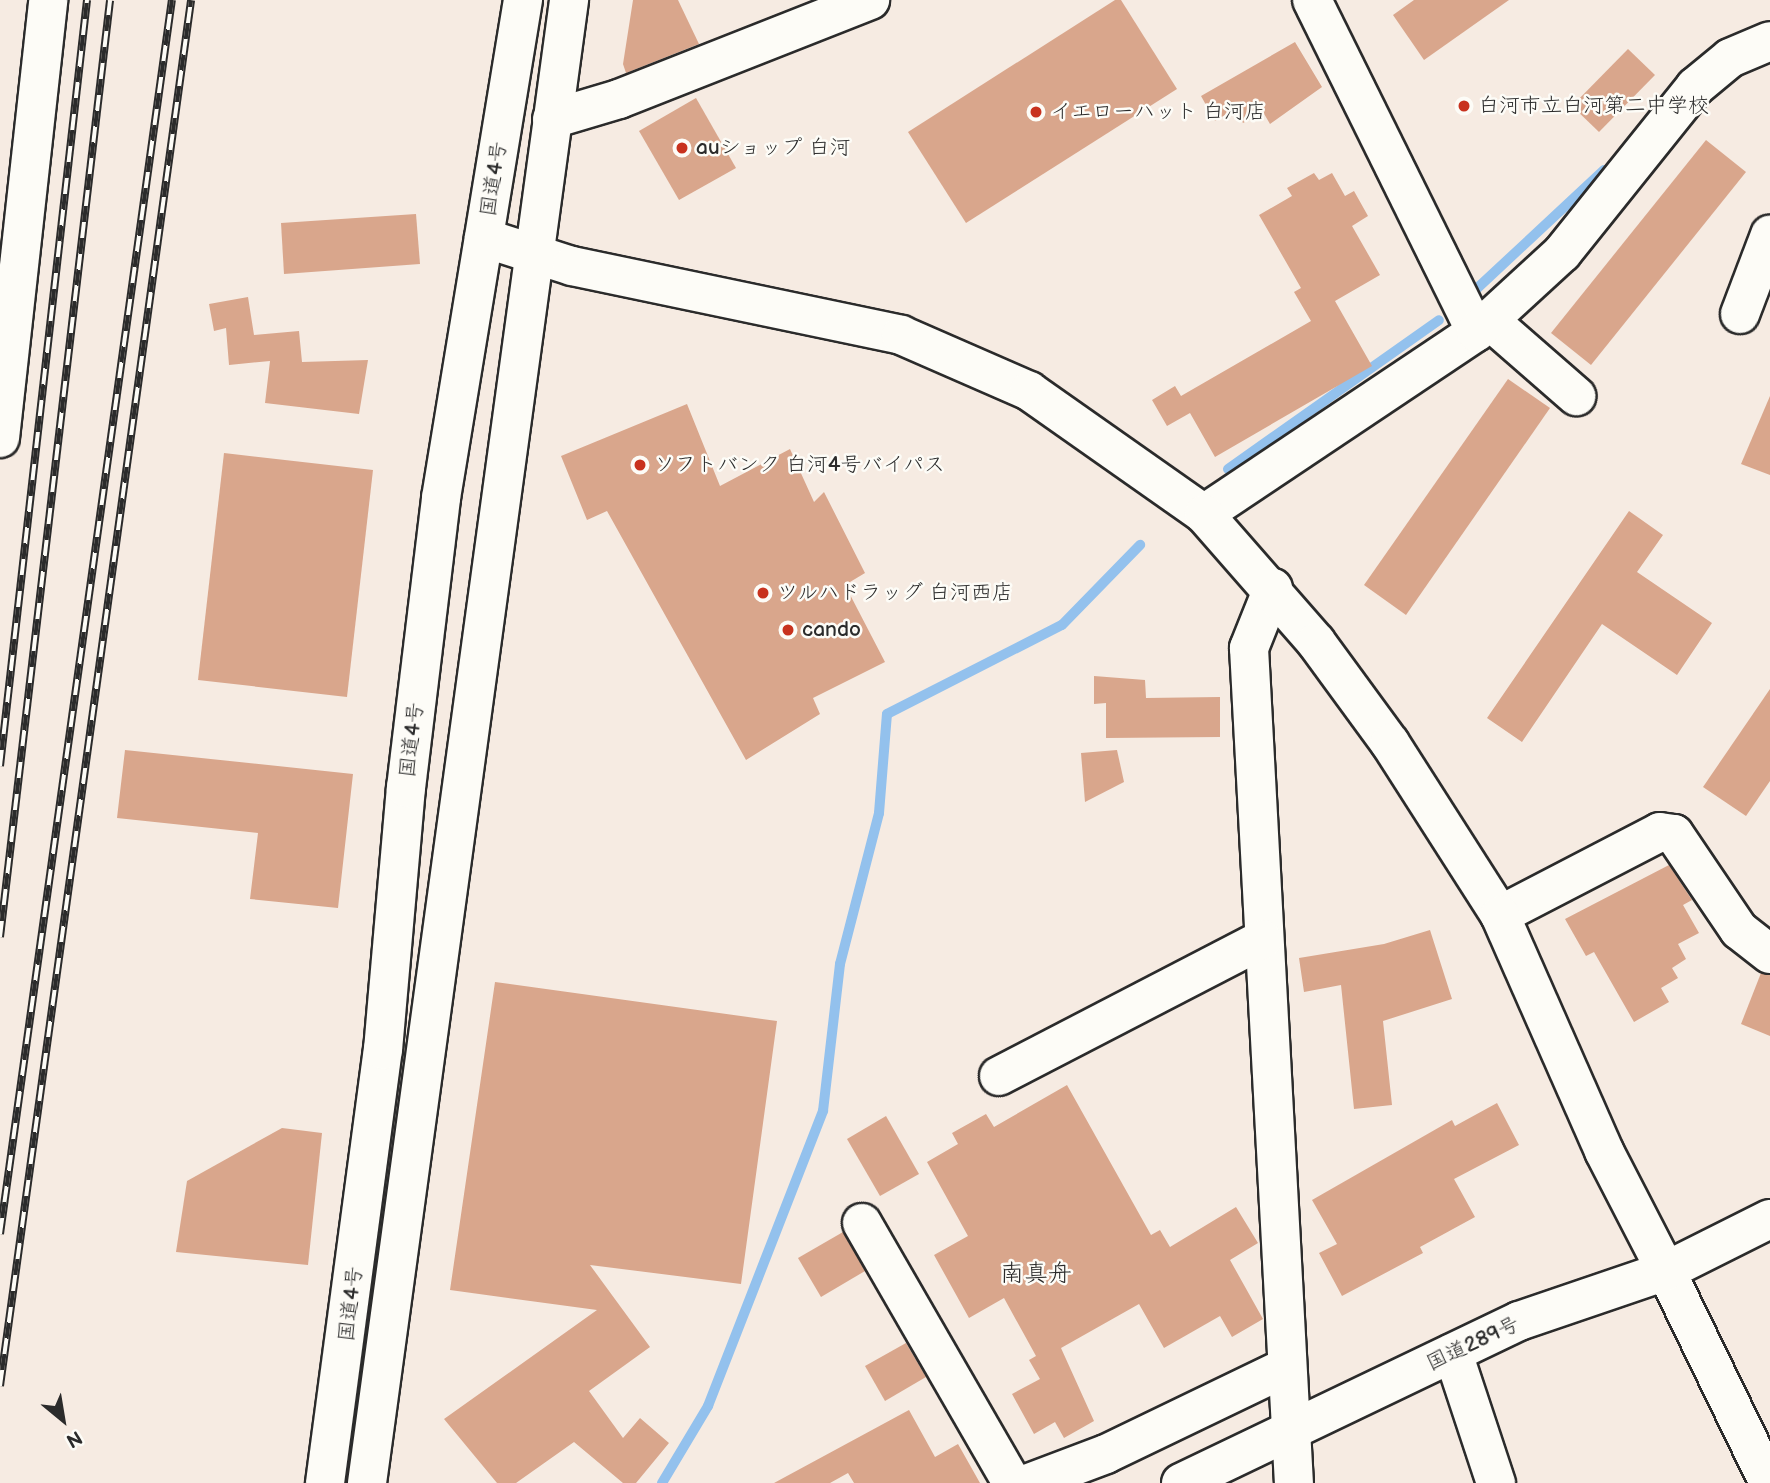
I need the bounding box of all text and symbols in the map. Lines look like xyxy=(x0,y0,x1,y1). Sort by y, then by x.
place label: 白河市立白河第二中学校 xyxy=(1478,93,1709,119)
marker: 白河市立白河第二中学校 xyxy=(1456,98,1472,114)
place label: イエローハット 白河店 xyxy=(1050,99,1266,125)
marker: イエローハット 白河店 xyxy=(1028,104,1044,120)
place label: auショップ 白河 xyxy=(696,135,851,161)
street label: 国道4号 xyxy=(476,140,512,218)
marker: auショップ 白河 xyxy=(674,140,690,156)
place label: ソフトバンク 白河4号バイパス xyxy=(654,452,945,478)
marker: ソフトバンク 白河4号バイパス xyxy=(632,457,648,473)
place label: ツルハドラッグ 白河西店 xyxy=(777,580,1014,606)
marker: ツルハドラッグ 白河西店 xyxy=(755,585,771,601)
place label: cando xyxy=(802,617,861,643)
marker: cando xyxy=(780,622,796,638)
street label: 国道4号 xyxy=(395,701,429,779)
district label: 南真舟 xyxy=(1000,1260,1072,1288)
street label: 国道4号 xyxy=(334,1265,368,1343)
street label: 国道289号 xyxy=(1422,1311,1524,1377)
north arrow xyxy=(28,1385,98,1455)
text: N xyxy=(62,1425,86,1452)

